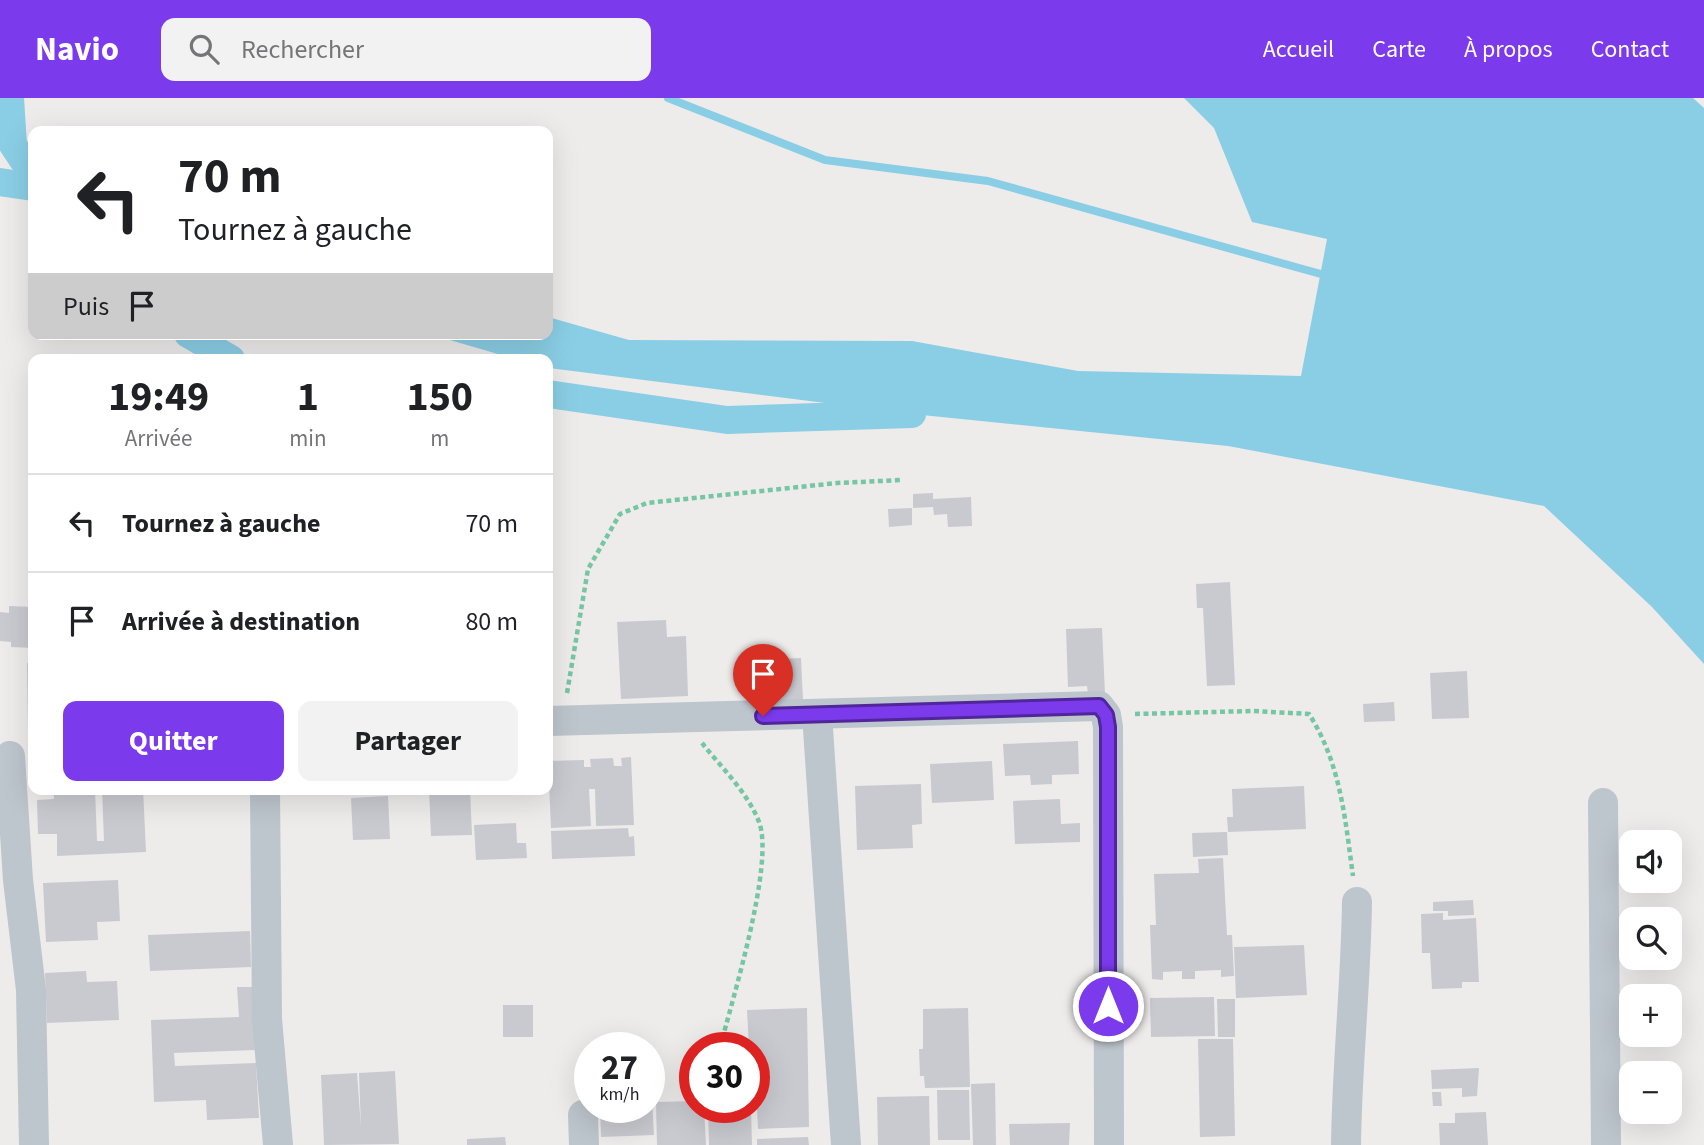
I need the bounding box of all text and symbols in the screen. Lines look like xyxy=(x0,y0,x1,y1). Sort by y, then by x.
search box xyxy=(161,18,651,81)
text: Navio xyxy=(35,26,119,73)
icon: search xyxy=(185,30,223,68)
text: Rechercher xyxy=(241,31,364,68)
text: Accueil xyxy=(1263,32,1334,67)
text: Carte xyxy=(1372,32,1426,67)
text: À propos xyxy=(1464,32,1553,67)
text: Contact xyxy=(1591,32,1669,67)
text: 70 m xyxy=(178,142,282,212)
icon: left xyxy=(63,154,154,245)
text: Tournez à gauche xyxy=(178,207,412,253)
icon: arrive xyxy=(123,287,161,325)
text: Puis xyxy=(63,288,109,325)
text: 19:49 xyxy=(108,367,209,427)
text: 1 xyxy=(297,367,319,427)
text: 150 xyxy=(406,367,473,427)
text: Arrivée xyxy=(125,422,192,455)
text: min xyxy=(289,422,327,455)
text: m xyxy=(430,422,449,455)
icon: left xyxy=(63,504,101,542)
text: Tournez à gauche xyxy=(122,505,321,542)
text: 70 m xyxy=(465,505,518,542)
icon: arrive xyxy=(63,602,101,640)
text: Arrivée à destination xyxy=(122,603,360,640)
text: 80 m xyxy=(465,603,518,640)
pin xyxy=(733,644,793,716)
icon: arrive xyxy=(744,655,782,693)
button: Quitter xyxy=(63,701,284,781)
button: Partager xyxy=(298,701,518,781)
map controls xyxy=(1619,830,1682,1124)
button: sound xyxy=(1619,830,1682,893)
button: search xyxy=(1619,907,1682,970)
position arrow xyxy=(1071,969,1145,1043)
button: + xyxy=(1619,984,1682,1047)
speed limit sign: 30 xyxy=(679,1032,770,1123)
text: 27 xyxy=(601,1043,638,1093)
button: − xyxy=(1619,1061,1682,1124)
text: km/h xyxy=(600,1082,639,1107)

